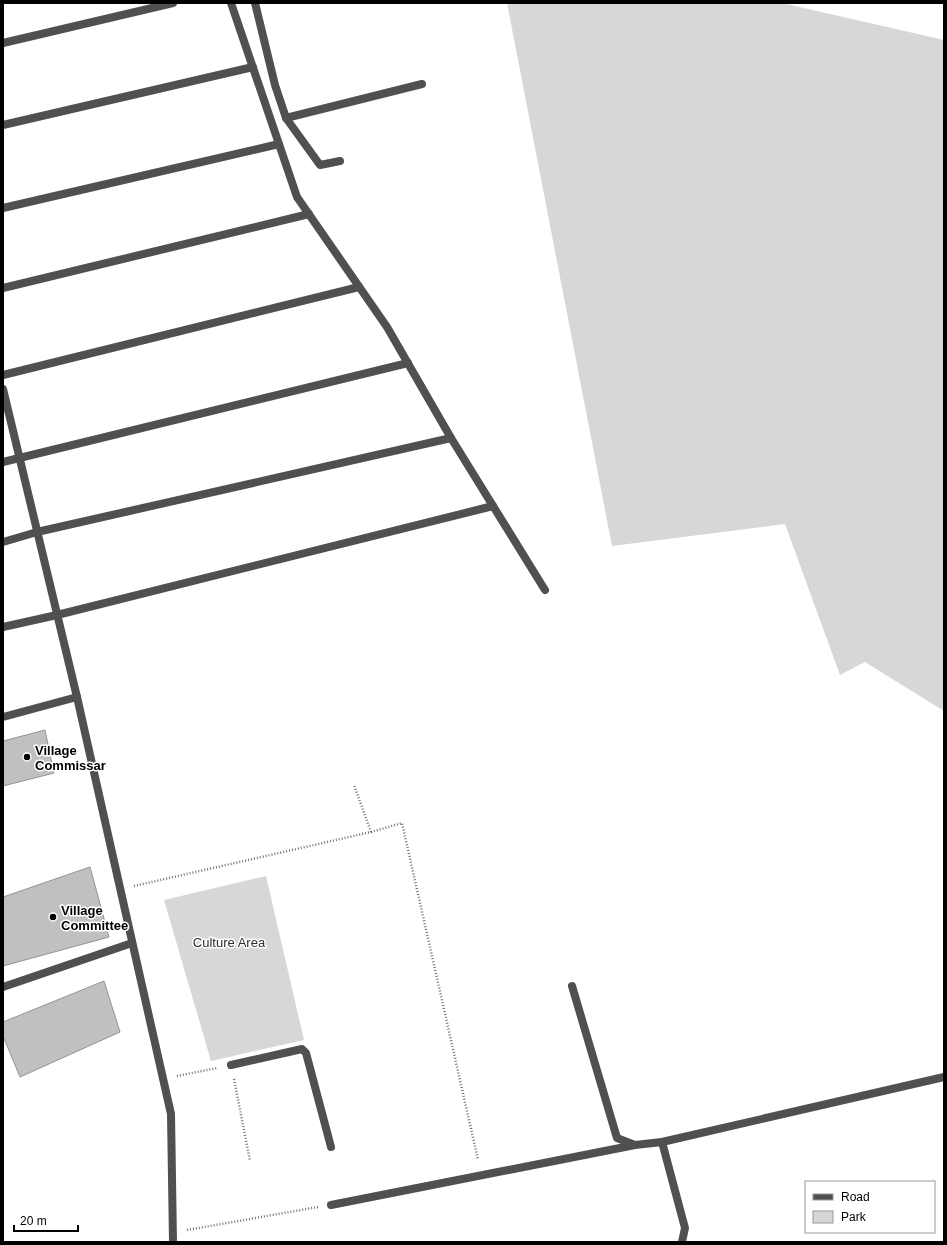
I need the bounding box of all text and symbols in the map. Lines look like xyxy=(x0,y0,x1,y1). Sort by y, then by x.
place label: Village Commissar xyxy=(35,743,106,773)
marker: Village Commissar xyxy=(22,752,32,762)
place label: Village Committee xyxy=(61,903,128,933)
marker: Village Committee xyxy=(48,912,58,922)
park label: Culture Area xyxy=(193,935,266,950)
legend xyxy=(805,1181,935,1233)
text: Road xyxy=(841,1190,870,1204)
scale bar xyxy=(14,1207,78,1233)
text: Park xyxy=(841,1210,867,1224)
text: 20 m xyxy=(20,1214,47,1228)

